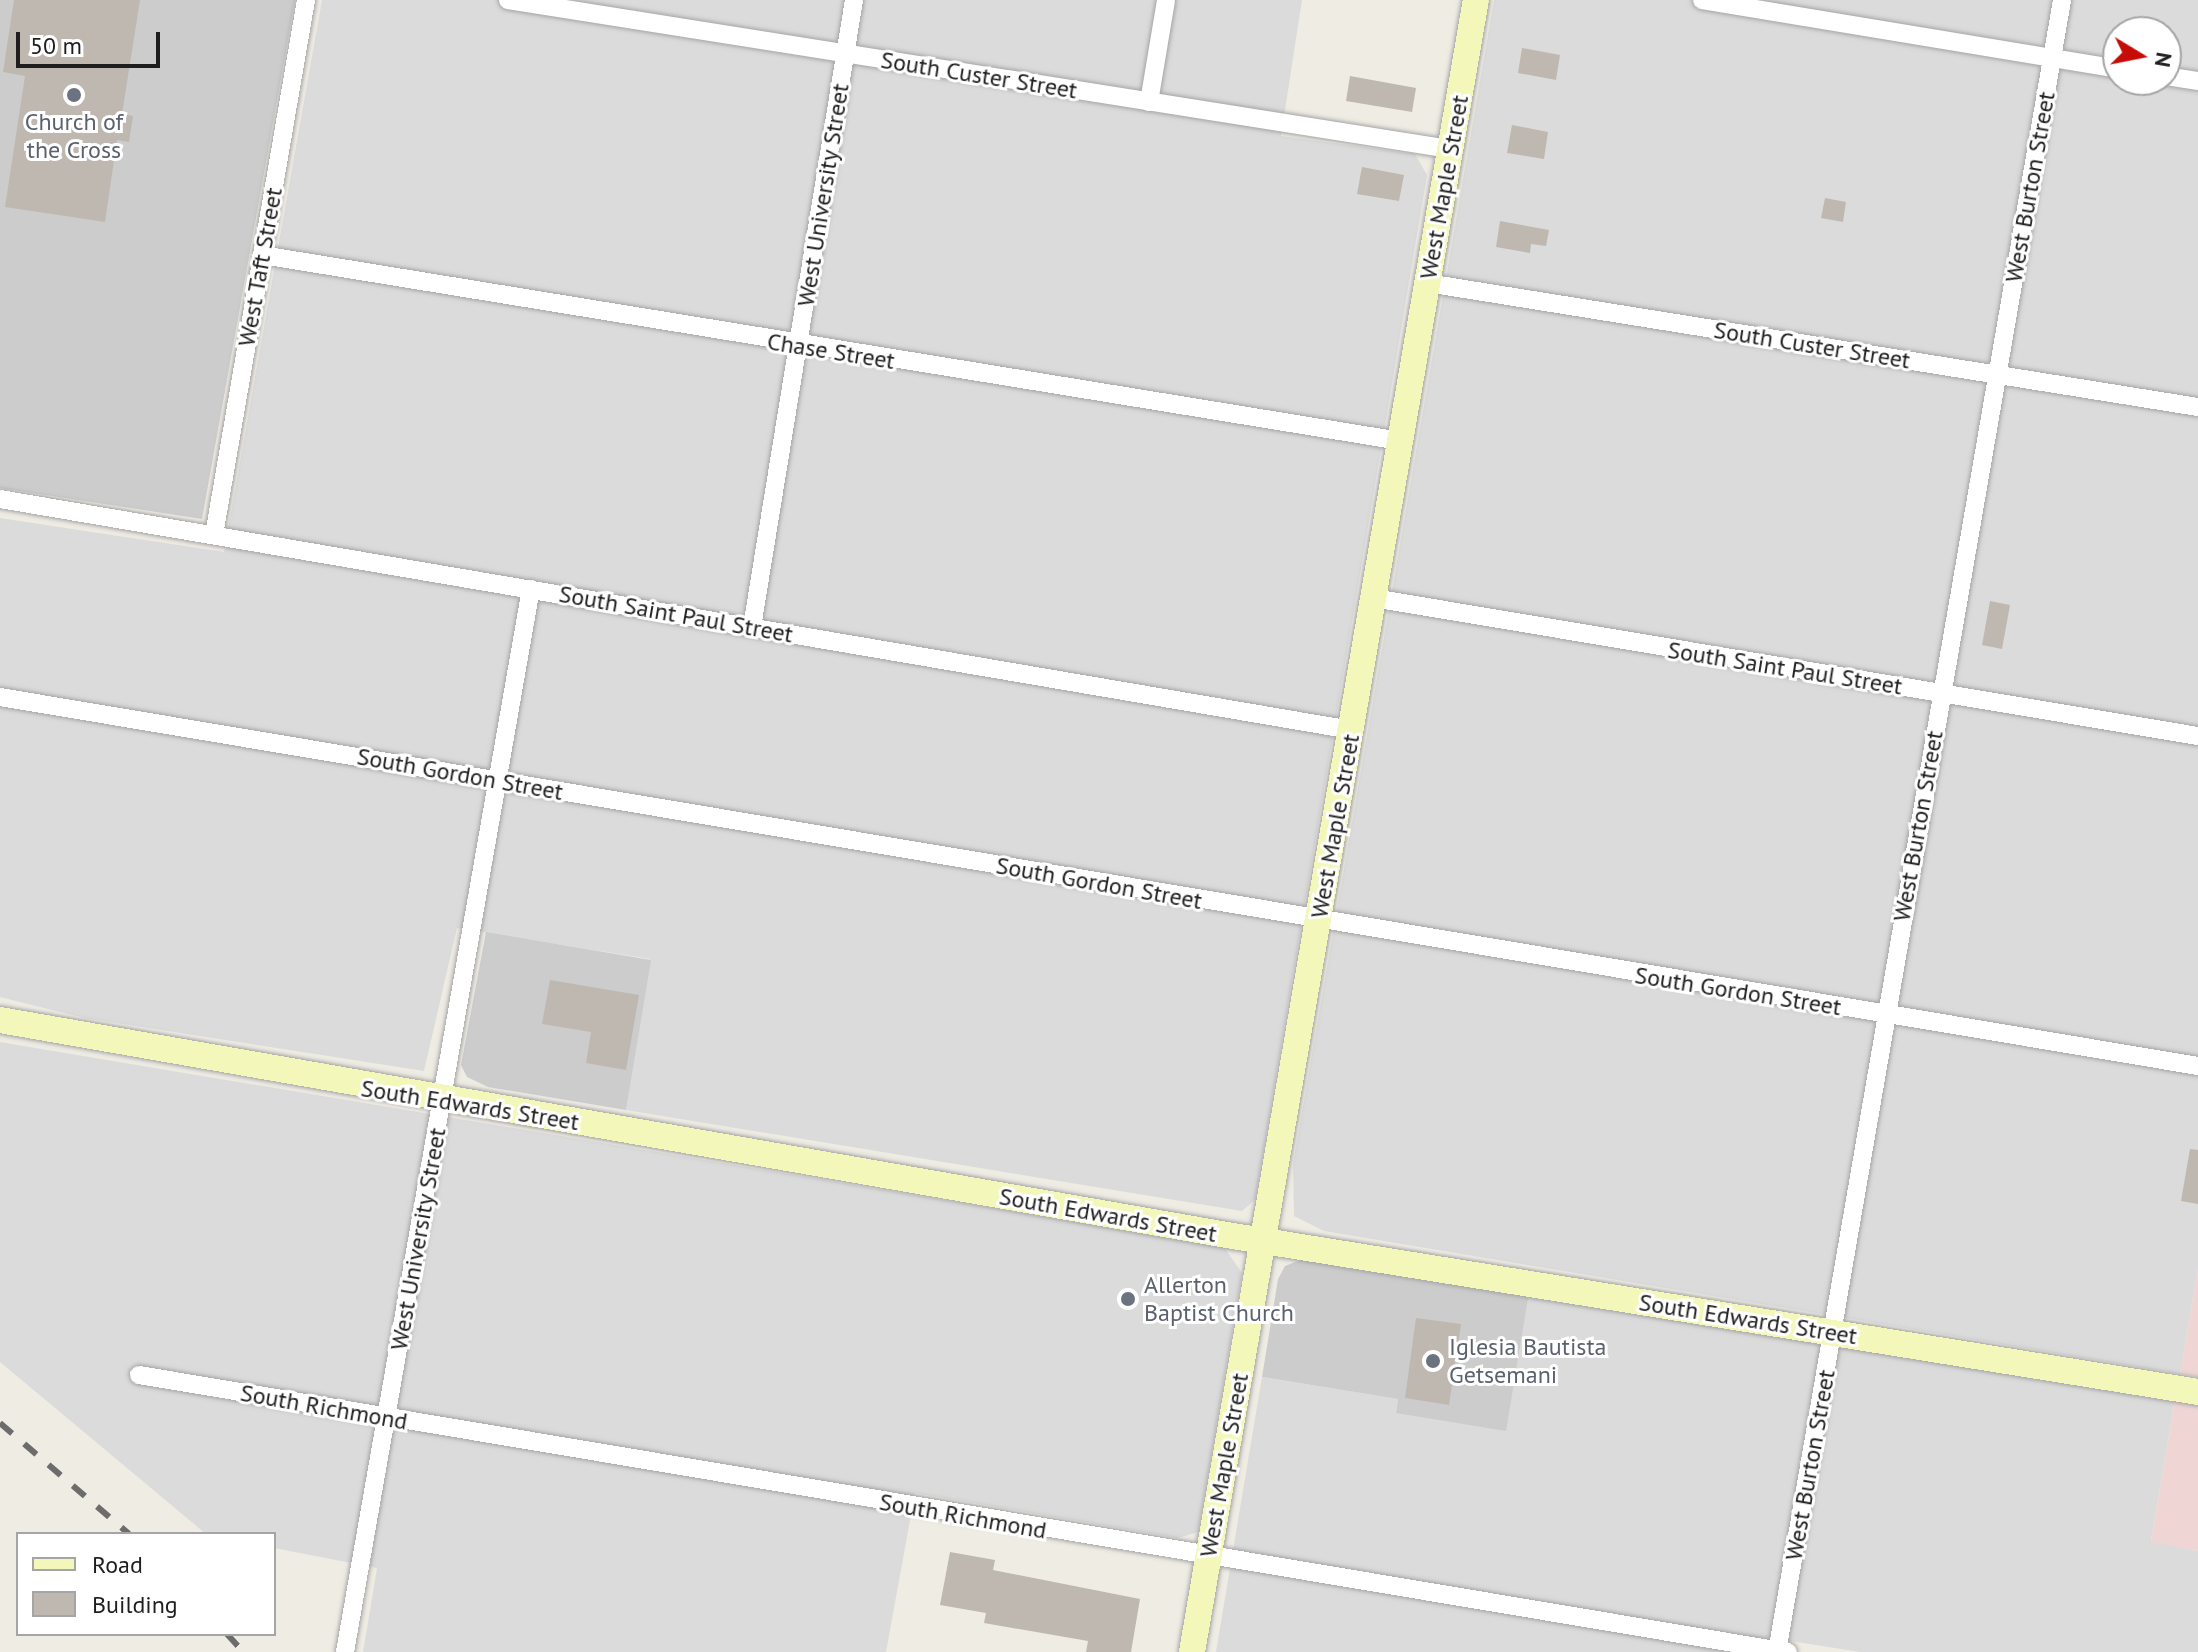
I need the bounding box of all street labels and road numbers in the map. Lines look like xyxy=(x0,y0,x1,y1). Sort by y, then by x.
street label: South Custer Street xyxy=(879,45,1079,105)
street label: West University Street xyxy=(791,81,855,309)
street label: West Burton Street xyxy=(1999,89,2061,285)
street label: West Maple Street xyxy=(1414,93,1474,281)
street label: West Taft Street xyxy=(232,185,288,349)
street label: South Custer Street xyxy=(1712,315,1912,375)
street label: Chase Street xyxy=(765,327,897,375)
street label: South Saint Paul Street xyxy=(557,579,795,649)
street label: South Saint Paul Street xyxy=(1666,635,1904,701)
street label: West Burton Street xyxy=(1887,728,1949,924)
street label: West Maple Street xyxy=(1305,732,1365,920)
street label: South Gordon Street xyxy=(355,742,565,806)
street label: South Gordon Street xyxy=(994,851,1204,915)
street label: South Gordon Street xyxy=(1633,960,1843,1022)
street label: South Edwards Street xyxy=(359,1074,581,1136)
street label: West University Street xyxy=(384,1125,452,1353)
street label: South Edwards Street xyxy=(997,1182,1219,1248)
street label: South Edwards Street xyxy=(1637,1288,1859,1350)
street label: West Burton Street xyxy=(1779,1367,1841,1563)
street label: West Maple Street xyxy=(1194,1371,1254,1559)
street label: South Richmond xyxy=(238,1378,410,1436)
street label: South Richmond xyxy=(877,1487,1049,1545)

